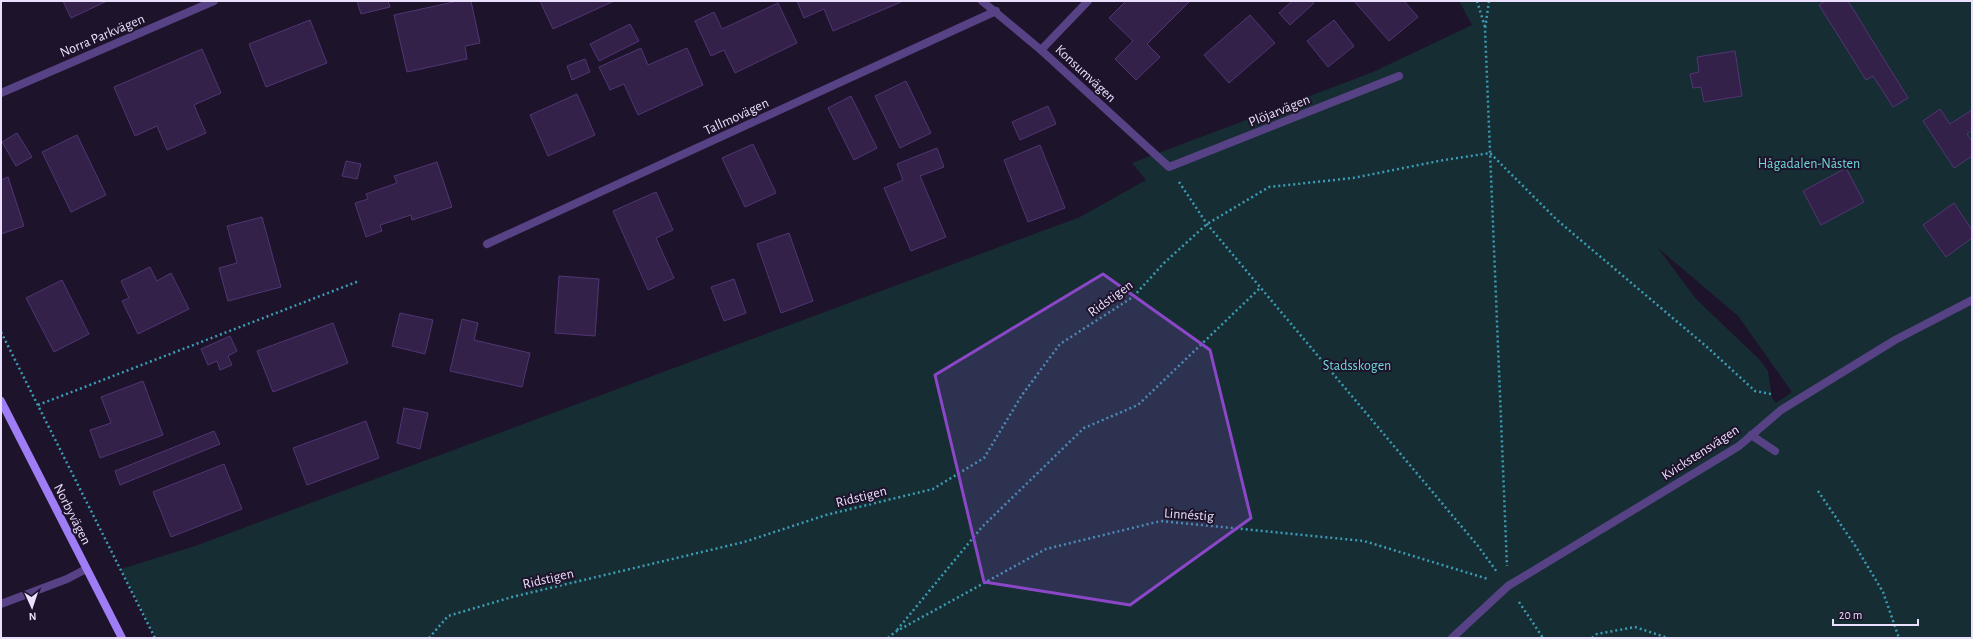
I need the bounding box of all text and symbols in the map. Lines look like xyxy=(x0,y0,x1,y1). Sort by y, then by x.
street label: Norra Parkvägen xyxy=(58,12,147,60)
street label: Konsumvägen xyxy=(1052,42,1118,105)
street label: Plöjarvägen xyxy=(1247,92,1312,130)
street label: Tallmovägen xyxy=(702,96,771,138)
park label: Hågadalen-Nåsten xyxy=(1758,157,1860,171)
street label: Ridstigen xyxy=(1085,278,1136,320)
park label: Stadsskogen xyxy=(1323,359,1391,373)
street label: Kvickstensvägen xyxy=(1659,423,1742,483)
street label: Norbyvägen xyxy=(51,482,93,547)
street label: Ridstigen xyxy=(834,484,888,510)
street label: Linnéstig xyxy=(1164,506,1214,524)
street label: Ridstigen xyxy=(521,566,575,592)
north arrow xyxy=(12,587,52,627)
scale bar xyxy=(1833,601,1918,627)
text: 20 m xyxy=(1839,609,1862,621)
text: N xyxy=(28,611,37,622)

